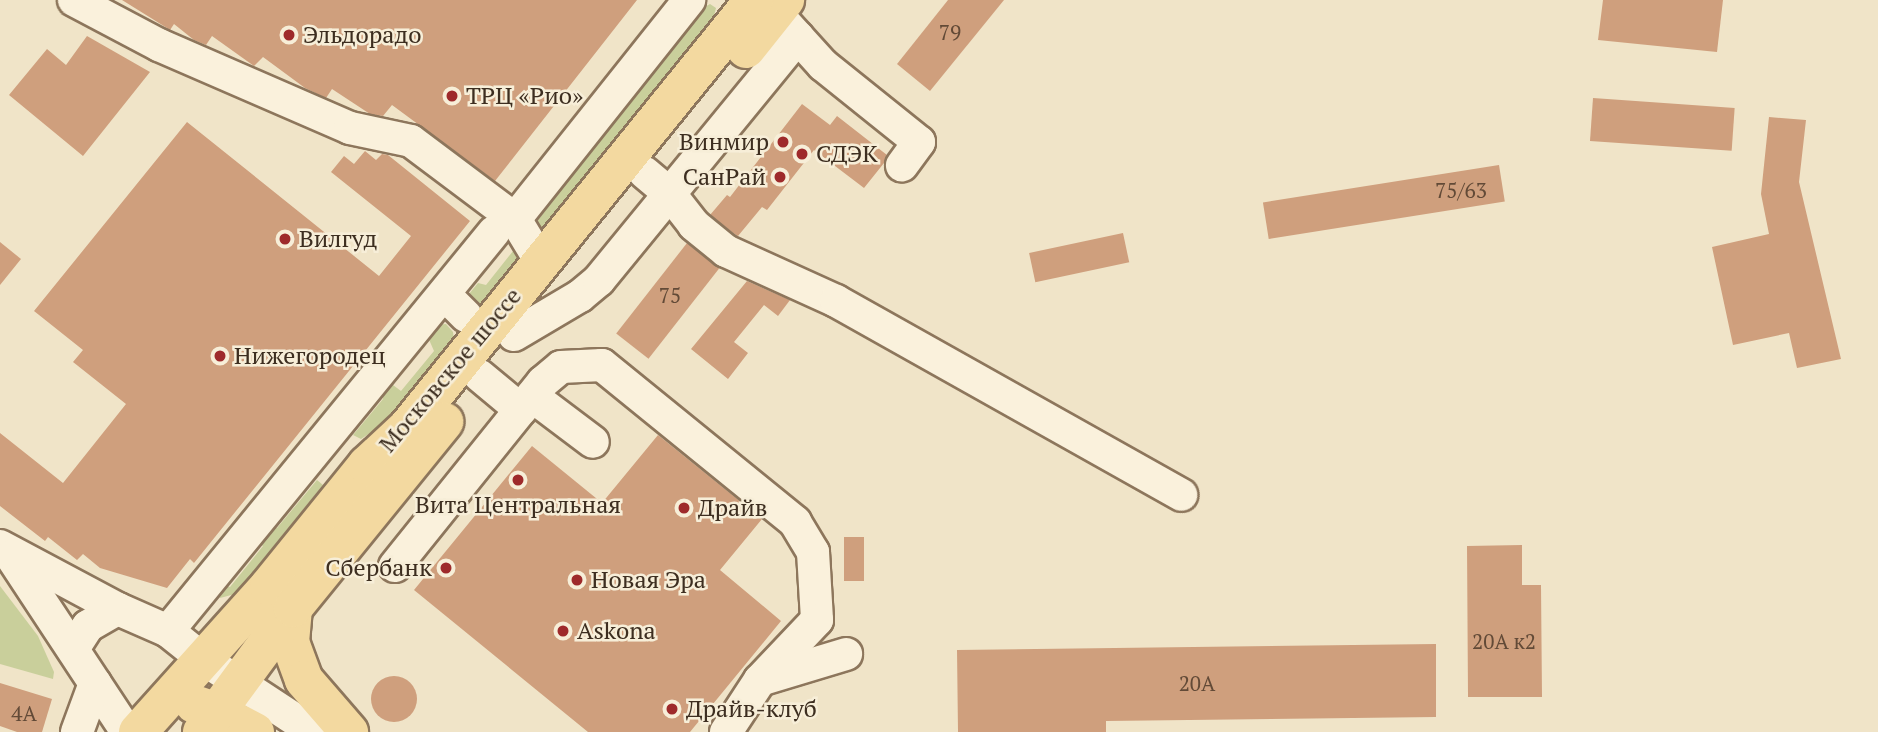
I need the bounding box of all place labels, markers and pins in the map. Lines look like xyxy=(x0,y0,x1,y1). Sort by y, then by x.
place label: Эльдорадо xyxy=(303,21,422,49)
marker: Эльдорадо xyxy=(281,27,297,43)
place label: ТРЦ «Рио» xyxy=(466,82,583,110)
marker: ТРЦ «Рио» xyxy=(444,88,460,104)
place label: Винмир xyxy=(679,128,769,156)
marker: Винмир xyxy=(775,134,791,150)
place label: СДЭК xyxy=(816,140,878,168)
marker: СДЭК xyxy=(794,146,810,162)
place label: СанРай xyxy=(683,163,766,191)
marker: СанРай xyxy=(772,169,788,185)
place label: Вилгуд xyxy=(299,225,377,253)
marker: Вилгуд xyxy=(277,231,293,247)
place label: Нижегородец xyxy=(234,342,386,370)
marker: Нижегородец xyxy=(212,348,228,364)
marker: Вита Центральная xyxy=(510,472,526,488)
place label: Вита Центральная xyxy=(415,491,621,519)
place label: Драйв xyxy=(698,494,768,522)
marker: Драйв xyxy=(676,500,692,516)
place label: Сбербанк xyxy=(325,554,432,582)
marker: Сбербанк xyxy=(438,560,454,576)
place label: Новая Эра xyxy=(591,566,706,594)
marker: Новая Эра xyxy=(569,572,585,588)
place label: Askona xyxy=(577,617,656,645)
marker: Askona xyxy=(555,623,571,639)
place label: Драйв-клуб xyxy=(686,695,817,723)
marker: Драйв-клуб xyxy=(664,701,680,717)

